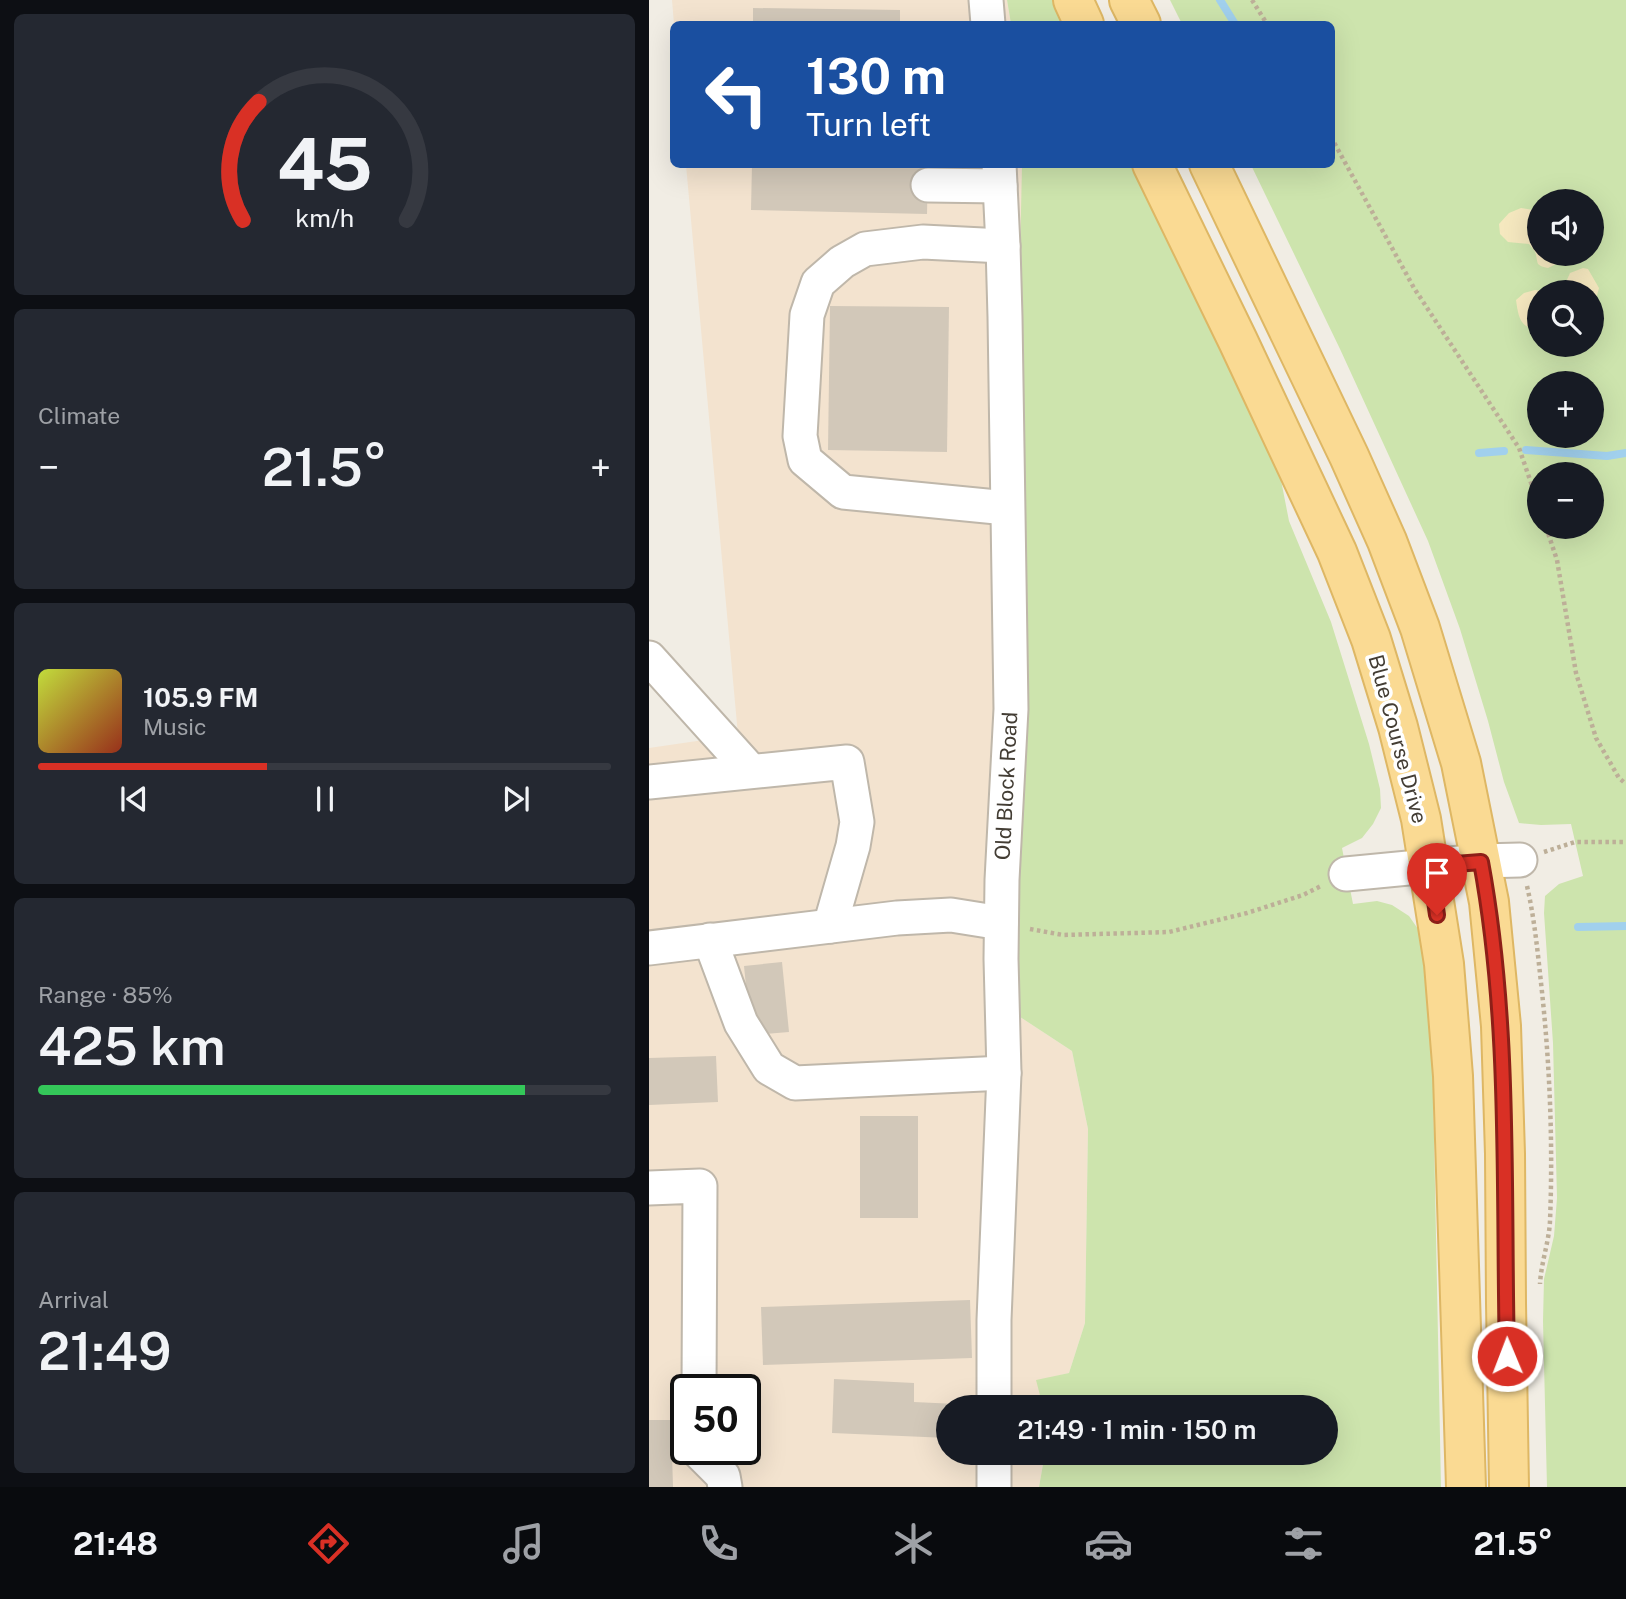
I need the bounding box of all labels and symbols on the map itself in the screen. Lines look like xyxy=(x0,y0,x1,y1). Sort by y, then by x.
street label: Blue Course Drive xyxy=(1363,652,1433,826)
street label: Old Block Road xyxy=(990,711,1022,861)
pin xyxy=(1407,843,1467,915)
position arrow xyxy=(1470,1319,1544,1393)
speed limit sign: 50 xyxy=(670,1374,761,1465)

